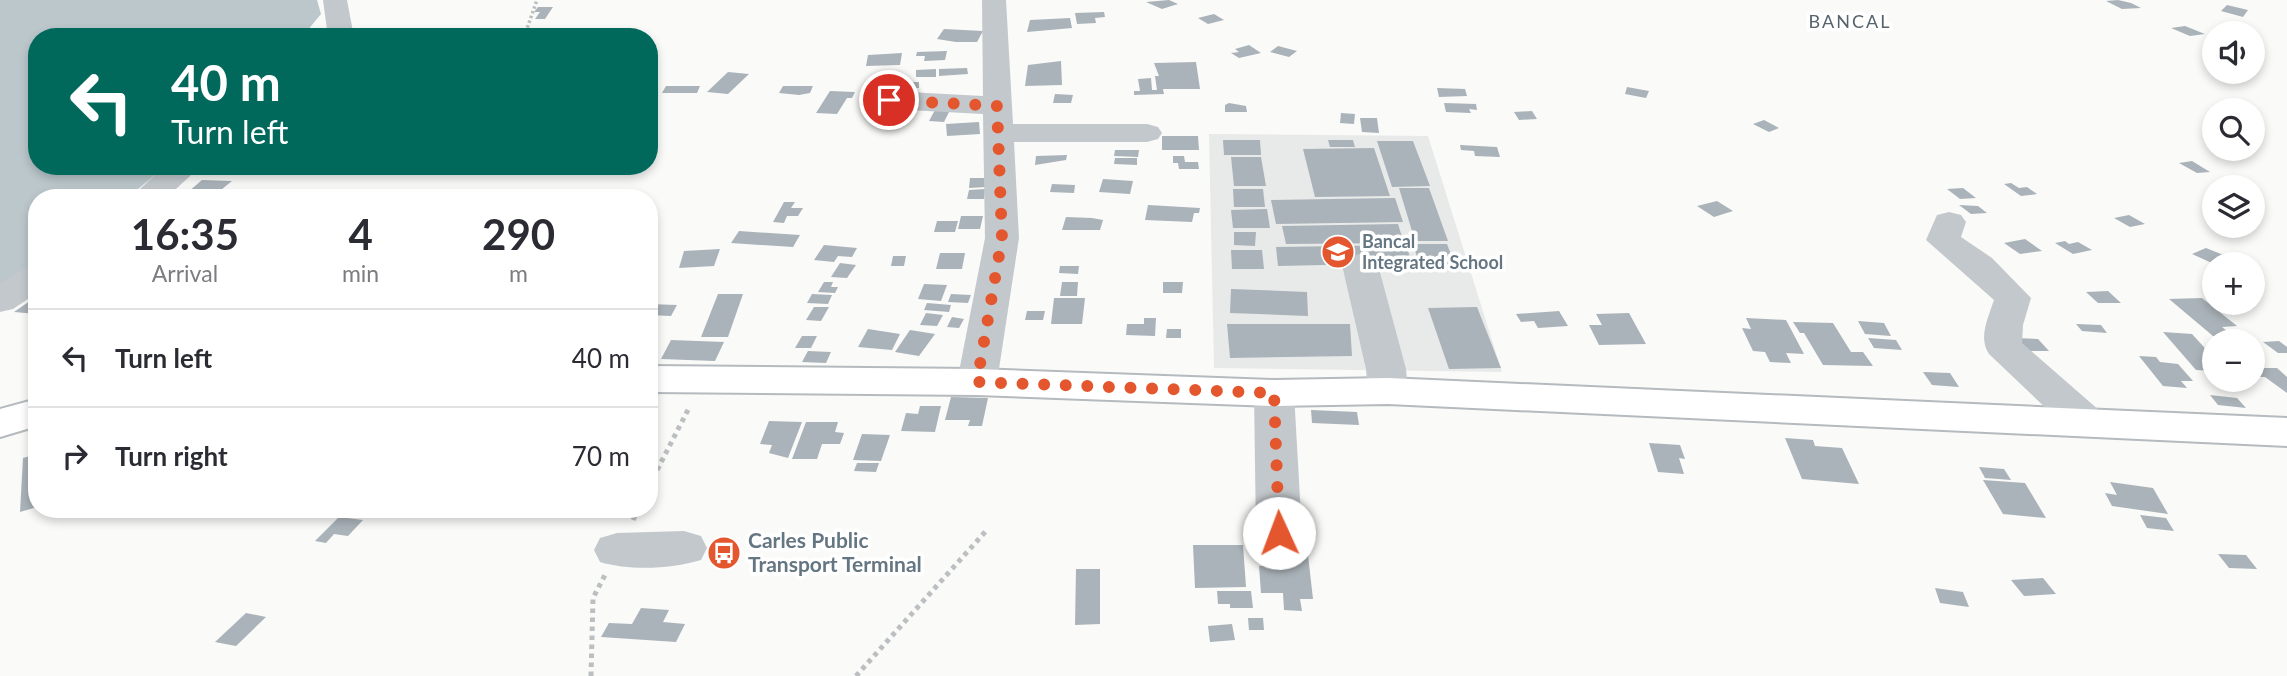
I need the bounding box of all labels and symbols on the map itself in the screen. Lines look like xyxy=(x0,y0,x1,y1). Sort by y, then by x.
district label: BANCAL xyxy=(1809,10,1891,32)
pin xyxy=(859,70,919,130)
place label: Bancal Integrated School xyxy=(1362,230,1503,273)
school or university icon: Bancal Integrated School xyxy=(1319,233,1357,271)
position arrow xyxy=(1242,496,1316,570)
place label: Carles Public Transport Terminal xyxy=(748,527,922,576)
bus stop icon: Carles Public Transport Terminal xyxy=(705,534,743,572)

